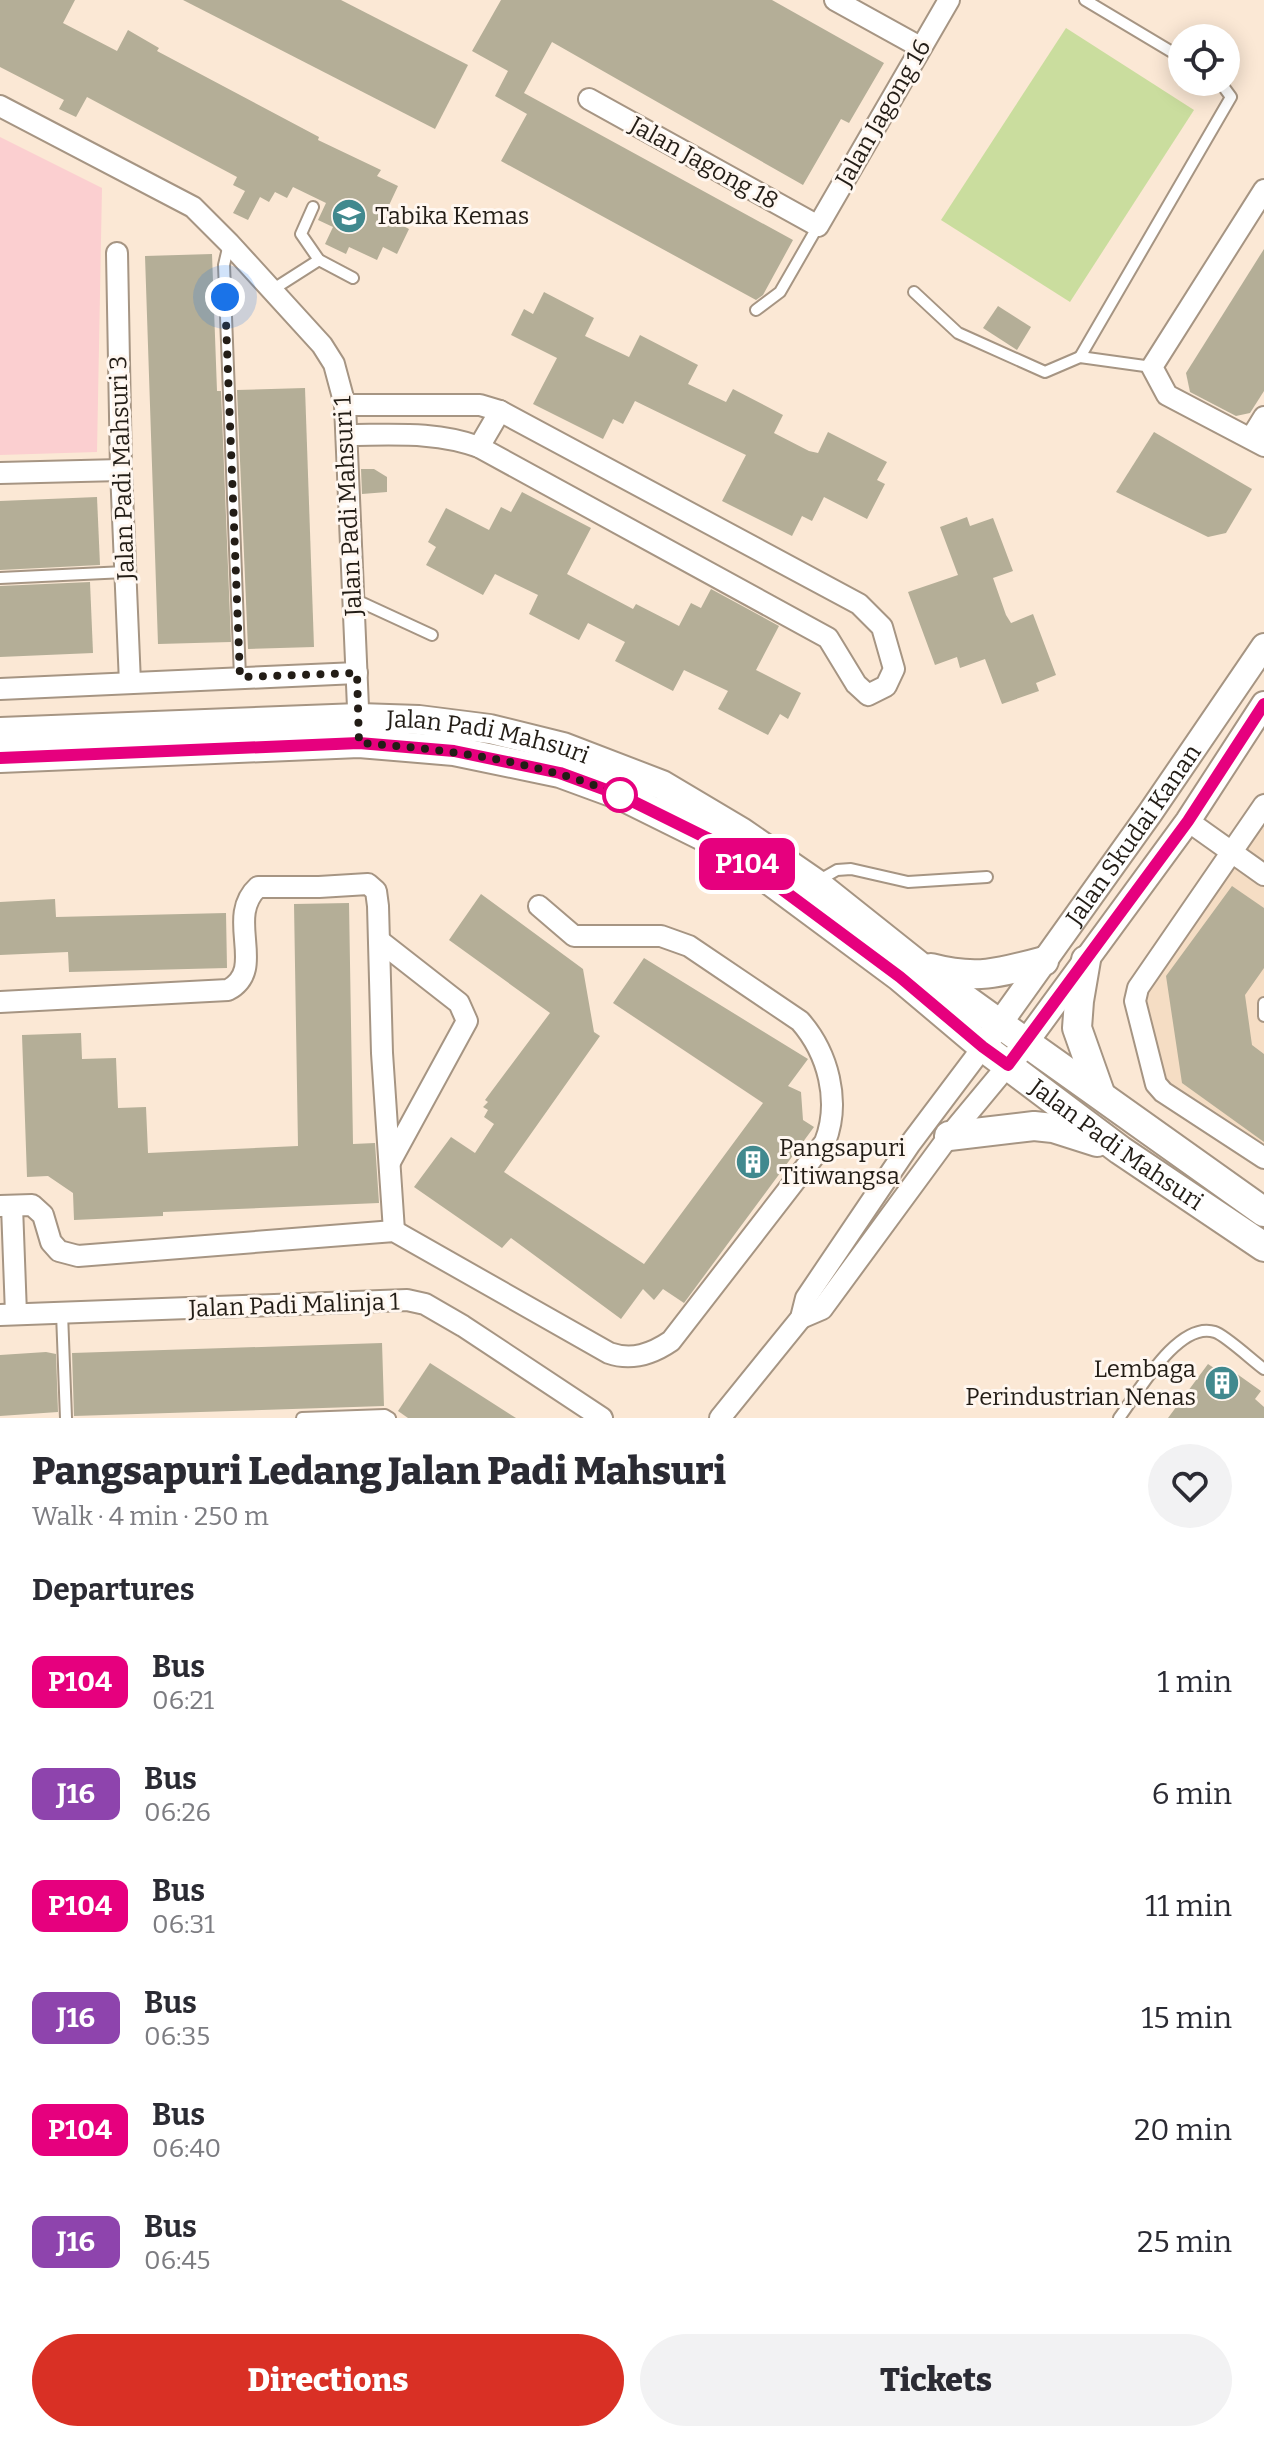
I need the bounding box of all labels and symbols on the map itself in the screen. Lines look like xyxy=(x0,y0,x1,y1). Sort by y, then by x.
street label: Jalan Jagong 16 xyxy=(829,35,936,192)
street label: Jalan Jagong 18 xyxy=(624,110,783,215)
school or university icon: Tabika Kemas xyxy=(330,197,368,235)
place label: Tabika Kemas xyxy=(375,202,529,230)
your location xyxy=(205,277,245,317)
street label: Jalan Padi Mahsuri 3 xyxy=(104,355,140,582)
street label: Jalan Padi Mahsuri 1 xyxy=(328,395,368,618)
street label: Jalan Padi Mahsuri xyxy=(385,705,593,770)
street label: Jalan Skudai Kanan xyxy=(1060,739,1207,931)
unlabelled marker xyxy=(603,778,637,812)
line badge: P104 xyxy=(691,838,803,890)
street label: Jalan Padi Mahsuri xyxy=(1024,1073,1208,1216)
place label: Pangsapuri Titiwangsa xyxy=(779,1134,905,1190)
building icon: Pangsapuri Titiwangsa xyxy=(734,1143,772,1181)
street label: Jalan Padi Malinja 1 xyxy=(187,1287,400,1323)
place label: Lembaga Perindustrian Nenas xyxy=(965,1355,1196,1411)
building icon: Lembaga Perindustrian Nenas xyxy=(1203,1364,1241,1402)

